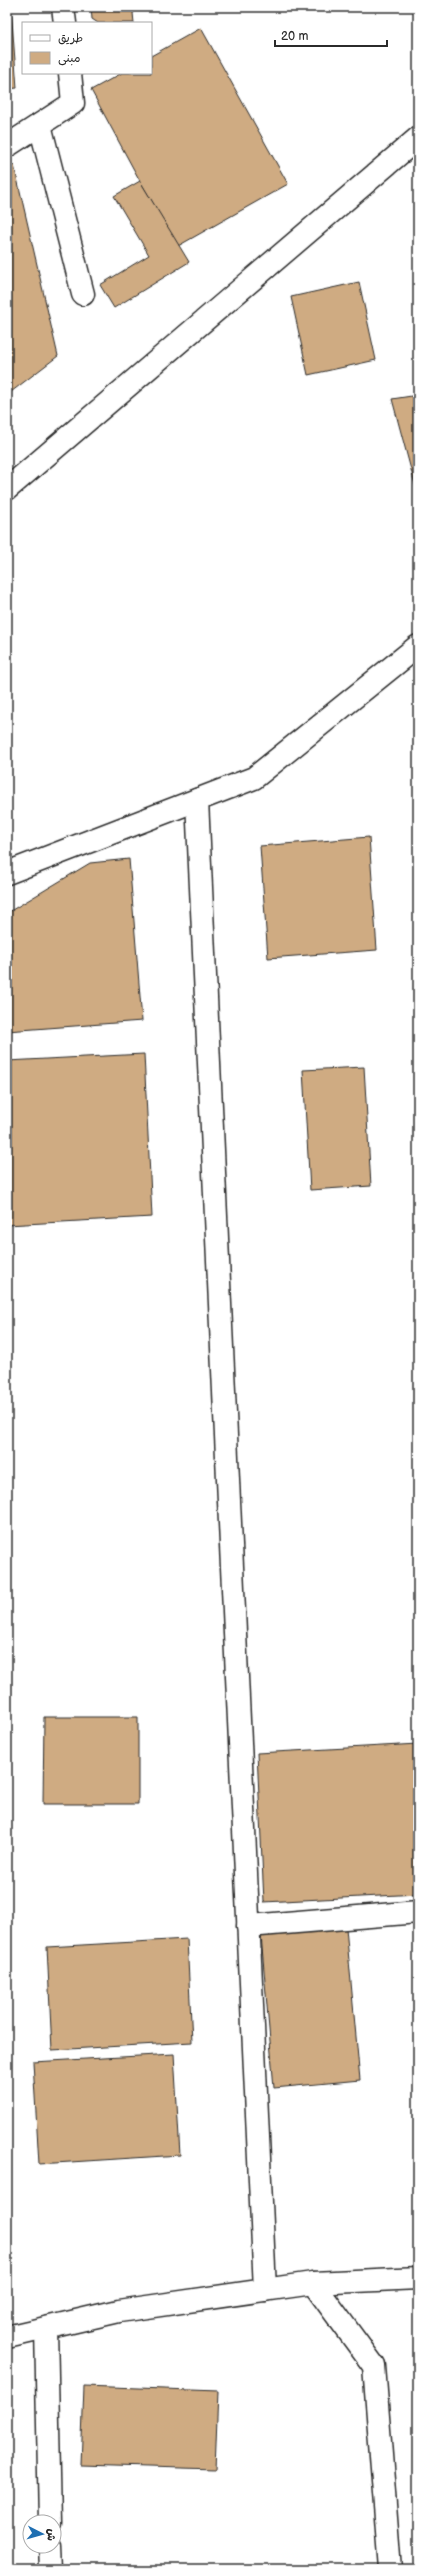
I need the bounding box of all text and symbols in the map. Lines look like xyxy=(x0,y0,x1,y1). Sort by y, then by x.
legend xyxy=(22,22,152,74)
scale bar xyxy=(275,22,387,48)
text: 20 m xyxy=(281,29,308,44)
text: طريق xyxy=(58,31,83,46)
text: مبنى xyxy=(58,51,81,66)
north arrow xyxy=(22,2514,62,2554)
text: ش xyxy=(44,2528,59,2542)

